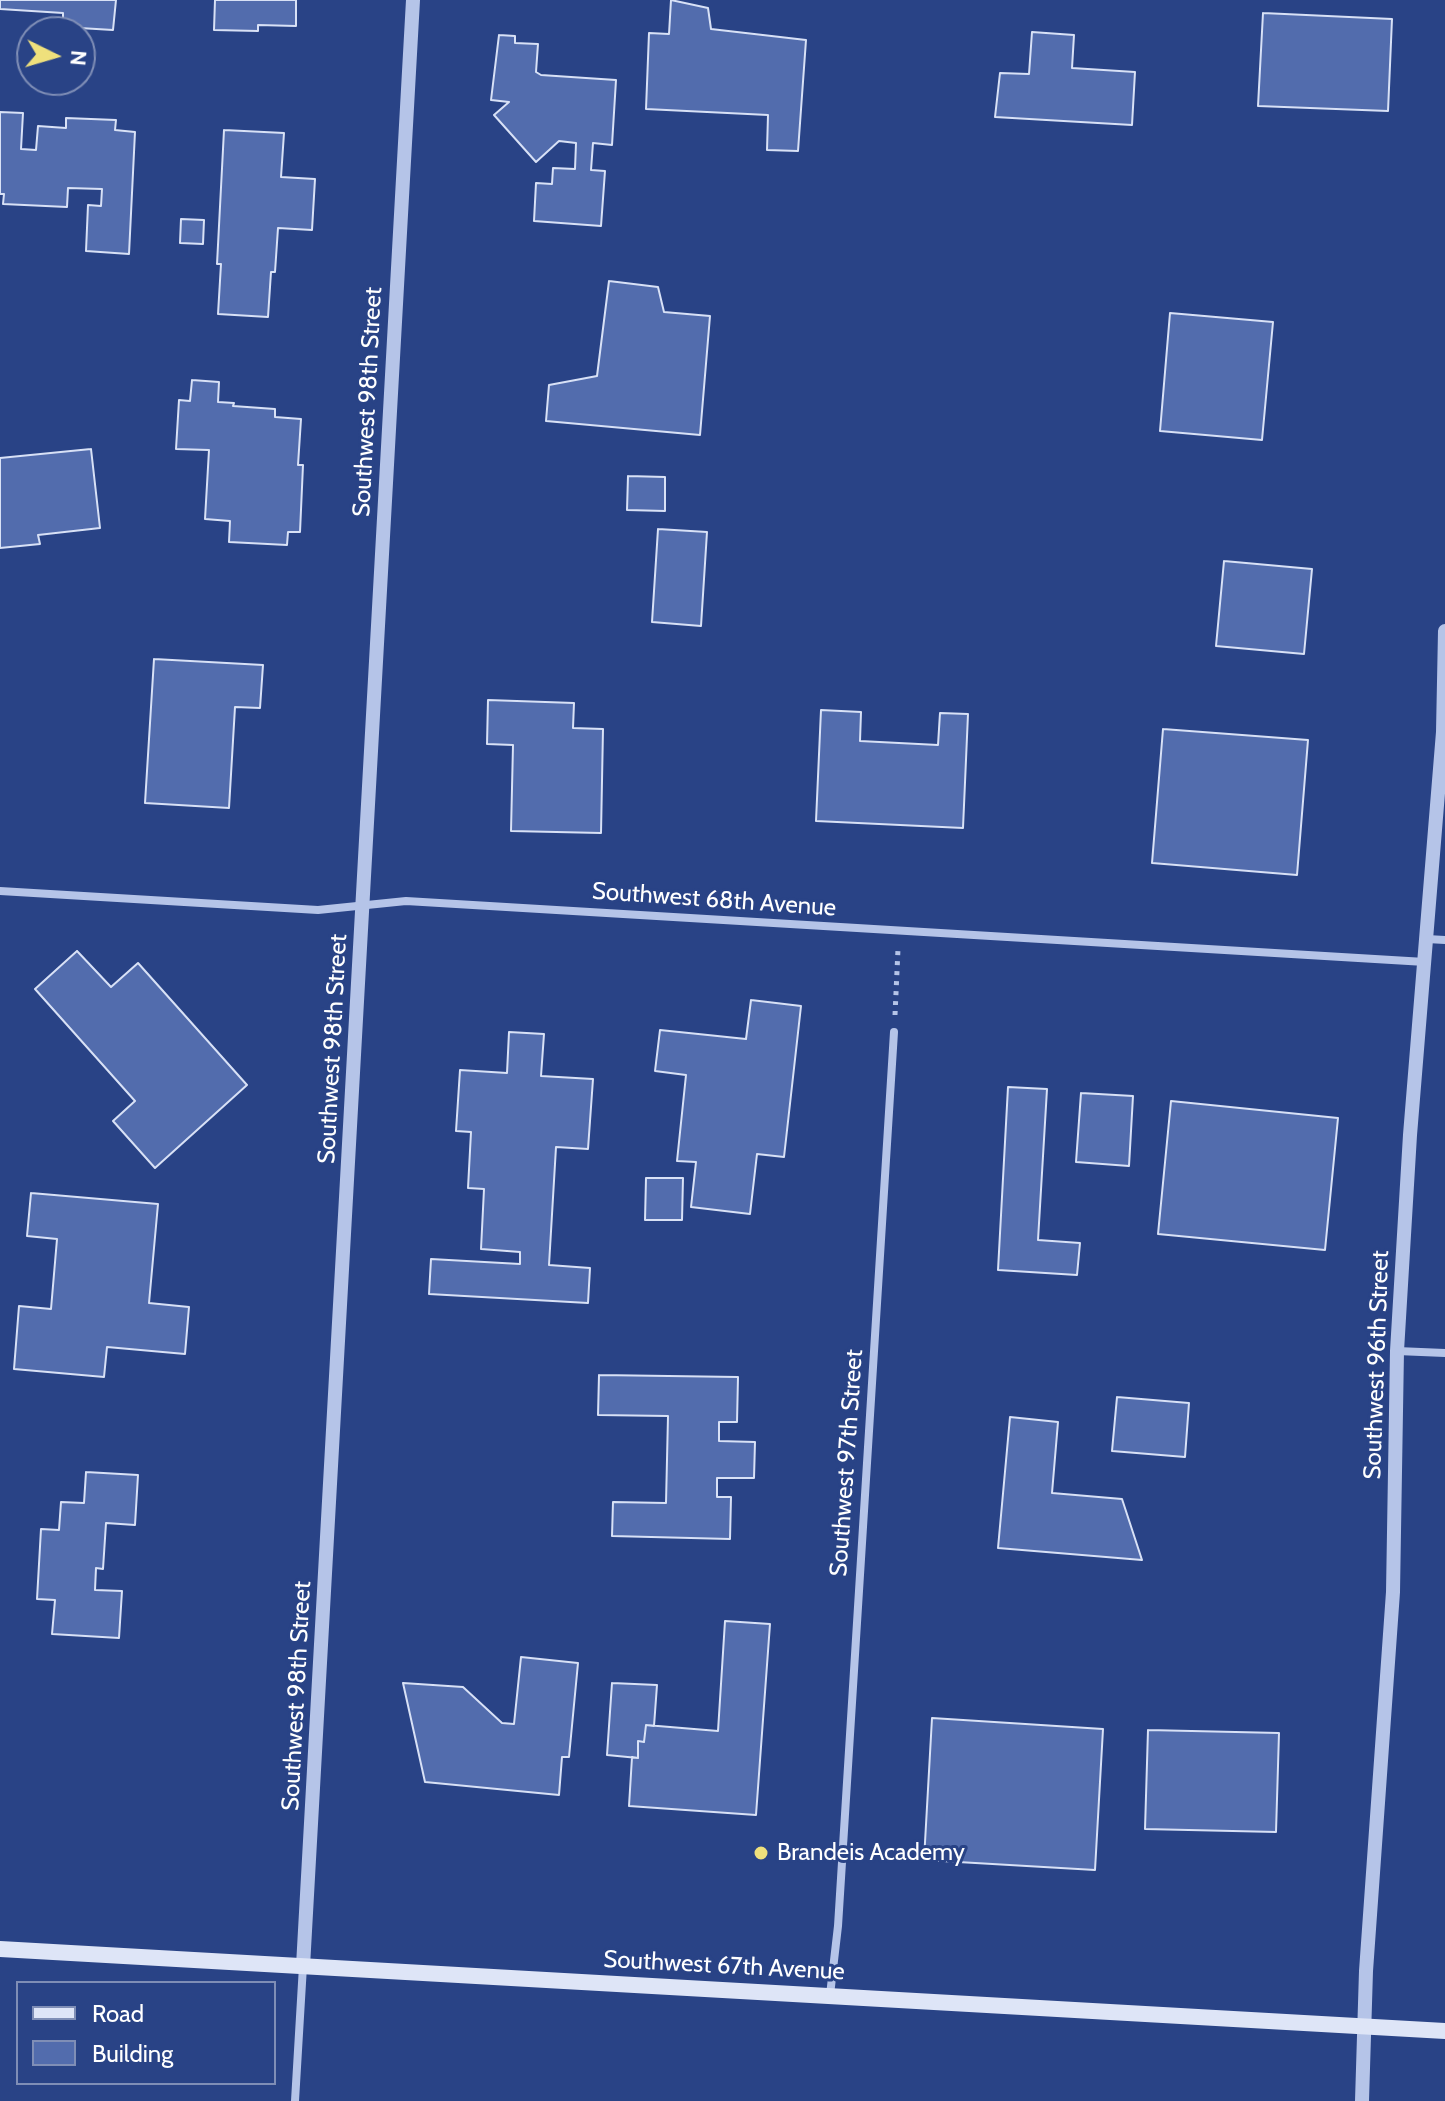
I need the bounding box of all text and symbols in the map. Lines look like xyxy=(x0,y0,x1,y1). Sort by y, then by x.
north arrow xyxy=(16,16,96,96)
text: N xyxy=(64,49,93,67)
street label: Southwest 98th Street xyxy=(348,286,388,518)
street label: Southwest 68th Avenue xyxy=(591,877,837,923)
street label: Southwest 98th Street xyxy=(313,933,353,1165)
street label: Southwest 96th Street xyxy=(1359,1250,1395,1480)
street label: Southwest 97th Street xyxy=(825,1348,869,1578)
street label: Southwest 98th Street xyxy=(277,1580,317,1812)
place label: Brandeis Academy xyxy=(777,1839,965,1867)
marker: Brandeis Academy xyxy=(752,1844,770,1862)
street label: Southwest 67th Avenue xyxy=(603,1945,845,1987)
legend xyxy=(16,1981,276,2085)
text: Road xyxy=(92,1999,144,2028)
text: Building xyxy=(92,2039,173,2068)

